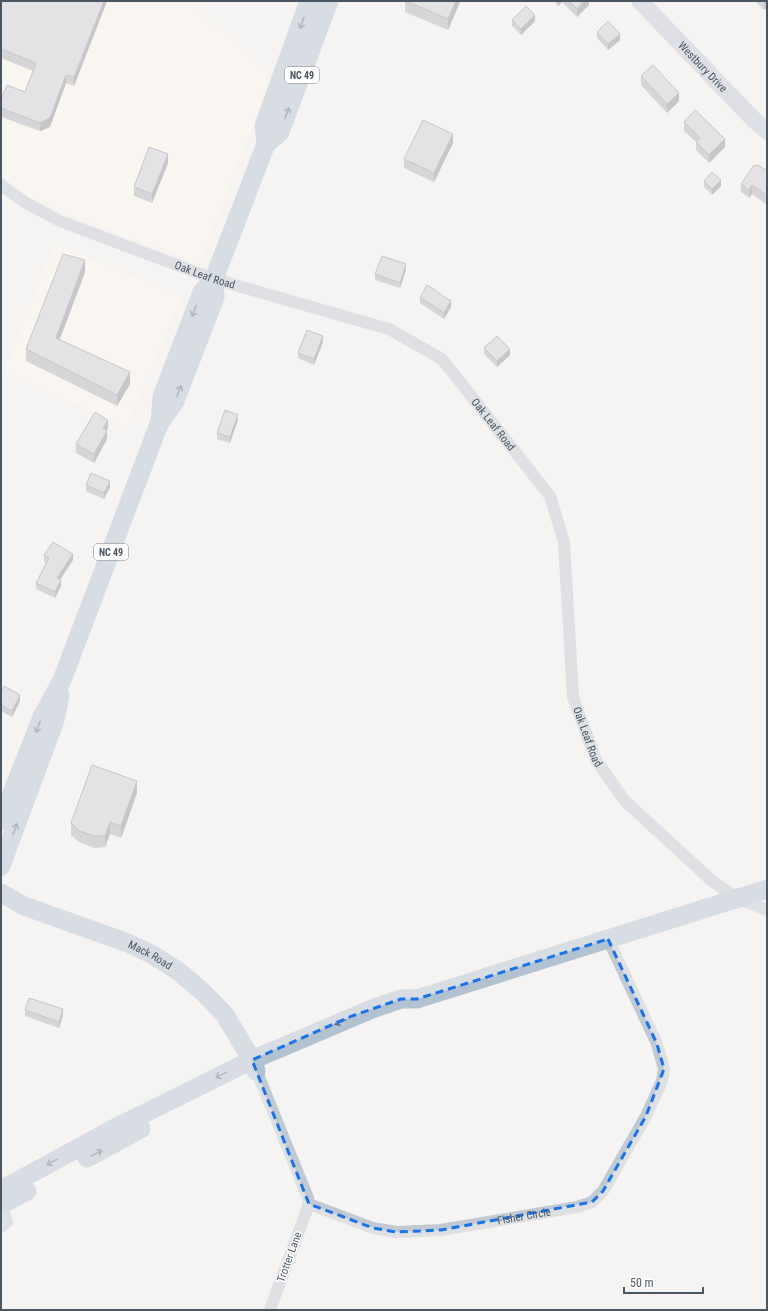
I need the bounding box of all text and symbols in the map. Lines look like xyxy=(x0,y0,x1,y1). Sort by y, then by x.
one-way arrow xyxy=(297,16,305,28)
street label: Westbury Drive xyxy=(675,39,730,95)
road number: NC 49 xyxy=(285,67,319,83)
one-way arrow xyxy=(284,108,292,120)
street label: Oak Leaf Road xyxy=(173,259,237,292)
one-way arrow xyxy=(190,305,198,317)
one-way arrow xyxy=(176,385,184,397)
street label: Oak Leaf Road xyxy=(468,396,518,454)
road number: NC 49 xyxy=(94,544,128,560)
street label: Oak Leaf Road xyxy=(570,705,605,770)
one-way arrow xyxy=(33,721,41,733)
one-way arrow xyxy=(11,823,19,835)
street label: Mack Road xyxy=(126,938,174,973)
one-way arrow xyxy=(334,1018,346,1026)
one-way arrow xyxy=(216,1072,228,1079)
one-way arrow xyxy=(91,1149,103,1156)
one-way arrow xyxy=(46,1159,58,1167)
street label: Fisher Circle xyxy=(496,1206,552,1227)
street label: Trotter Lane xyxy=(274,1230,305,1284)
scale bar xyxy=(624,1269,703,1295)
text: 50 m xyxy=(630,1276,654,1290)

